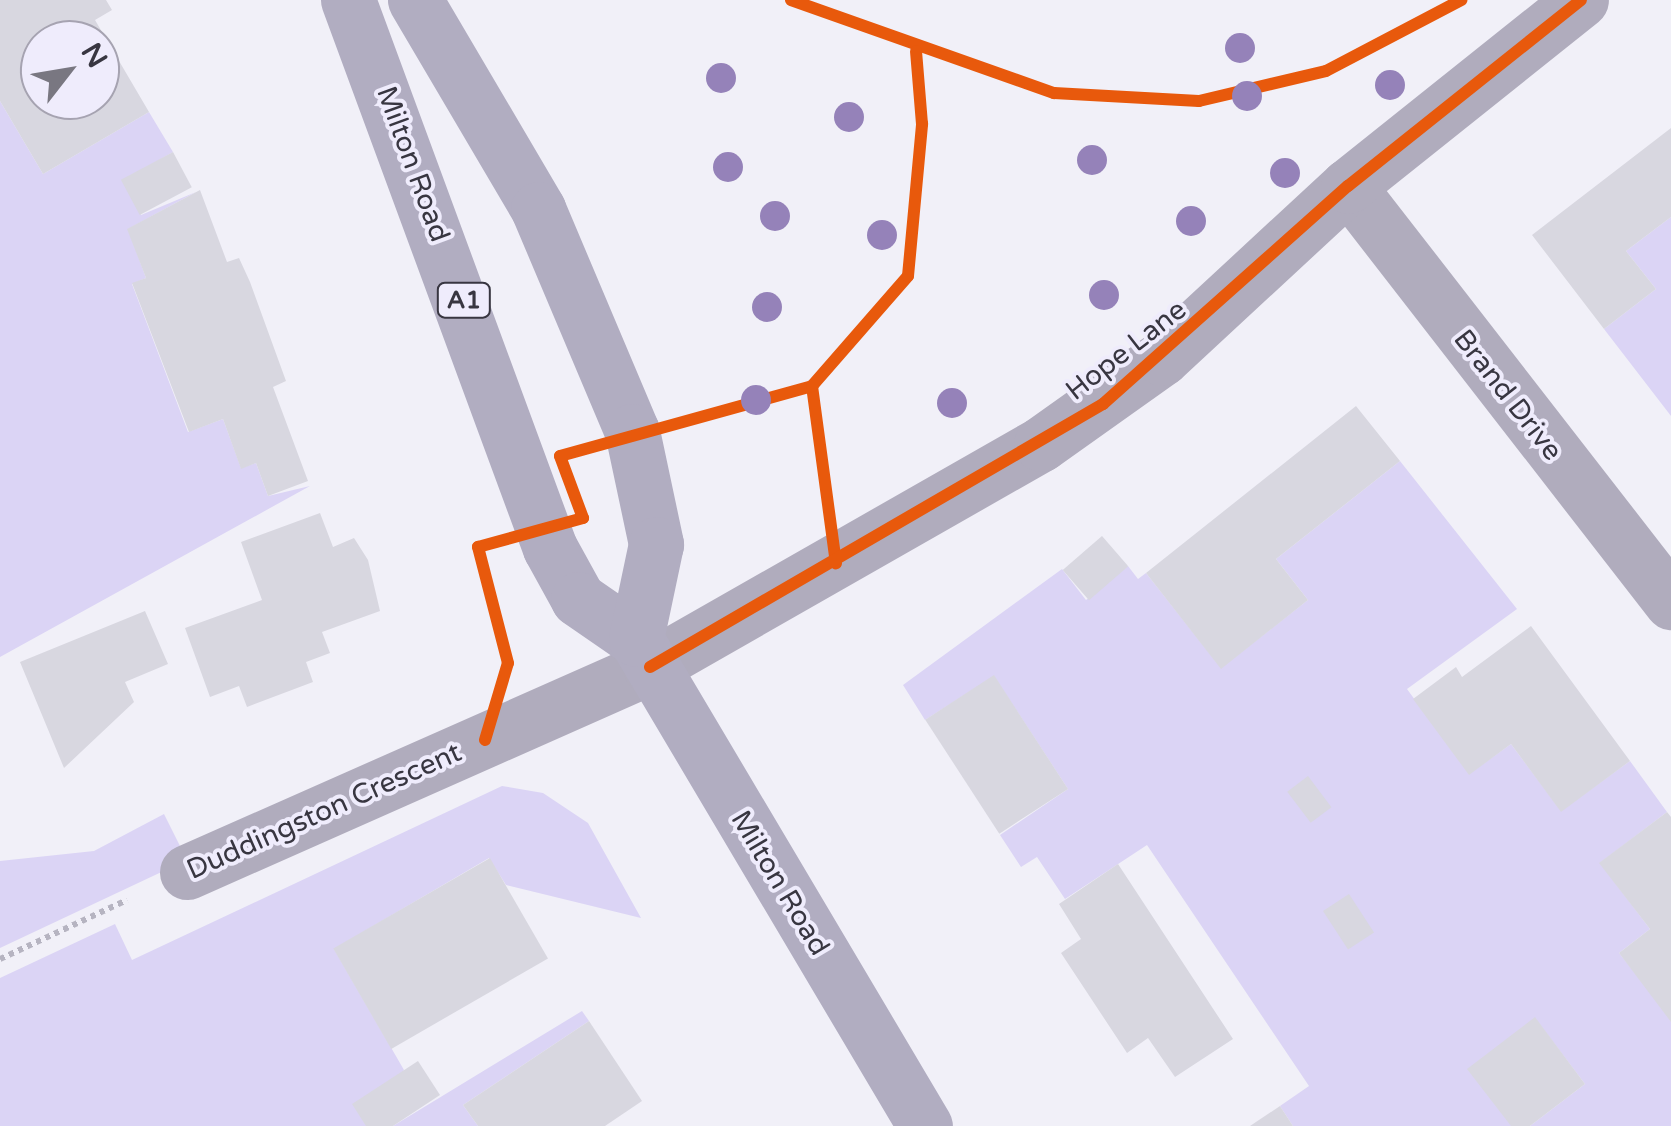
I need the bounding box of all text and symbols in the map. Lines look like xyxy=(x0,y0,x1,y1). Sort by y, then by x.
north arrow xyxy=(20,20,120,120)
text: N xyxy=(74,37,114,74)
street label: Milton Road xyxy=(369,82,457,246)
road number: A1 xyxy=(436,280,492,320)
street label: Hope Lane xyxy=(1059,293,1193,407)
street label: Brand Drive xyxy=(1447,323,1569,467)
street label: Duddingston Crescent xyxy=(182,735,466,887)
street label: Milton Road xyxy=(724,805,836,961)

